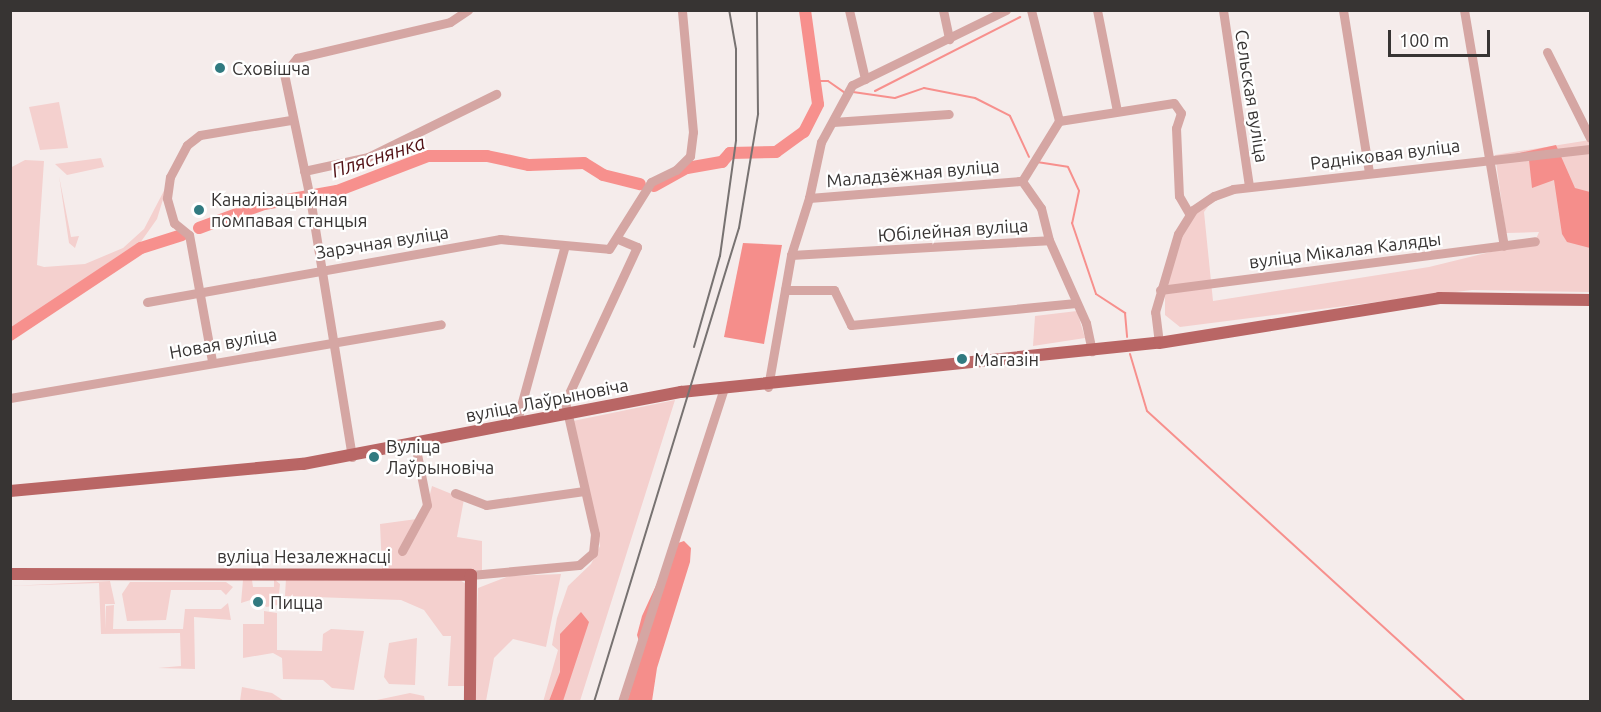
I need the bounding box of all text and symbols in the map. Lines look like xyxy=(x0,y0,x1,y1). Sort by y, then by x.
scale bar xyxy=(1391,18,1493,56)
street label: Сельская вуліца xyxy=(1231,28,1273,164)
text: 100 m xyxy=(1399,30,1449,50)
place label: Сховішча xyxy=(232,57,310,79)
marker: Сховішча xyxy=(213,61,227,75)
water label: Пляснянка xyxy=(328,130,428,182)
street label: Радніковая вуліца xyxy=(1309,134,1461,174)
street label: Маладзёжная вуліца xyxy=(826,155,1000,191)
place label: Каналізацыйная помпавая станцыя xyxy=(211,189,367,232)
marker: Каналізацыйная помпавая станцыя xyxy=(192,203,206,217)
street label: Юбілейная вуліца xyxy=(877,214,1029,246)
street label: Зарэчная вуліца xyxy=(314,221,450,263)
street label: вуліца Мікалая Каляды xyxy=(1248,227,1442,273)
street label: Новая вуліца xyxy=(167,323,279,363)
place label: Магазін xyxy=(974,348,1039,370)
marker: Магазін xyxy=(955,352,969,366)
street label: вуліца Лаўрыновіча xyxy=(464,374,630,426)
place label: Вуліца Лаўрыновіча xyxy=(386,436,494,478)
marker: Вуліца Лаўрыновіча xyxy=(367,450,381,464)
street label: вуліца Незалежнасці xyxy=(217,545,391,567)
place label: Пицца xyxy=(270,591,323,613)
marker: Пицца xyxy=(251,595,265,609)

